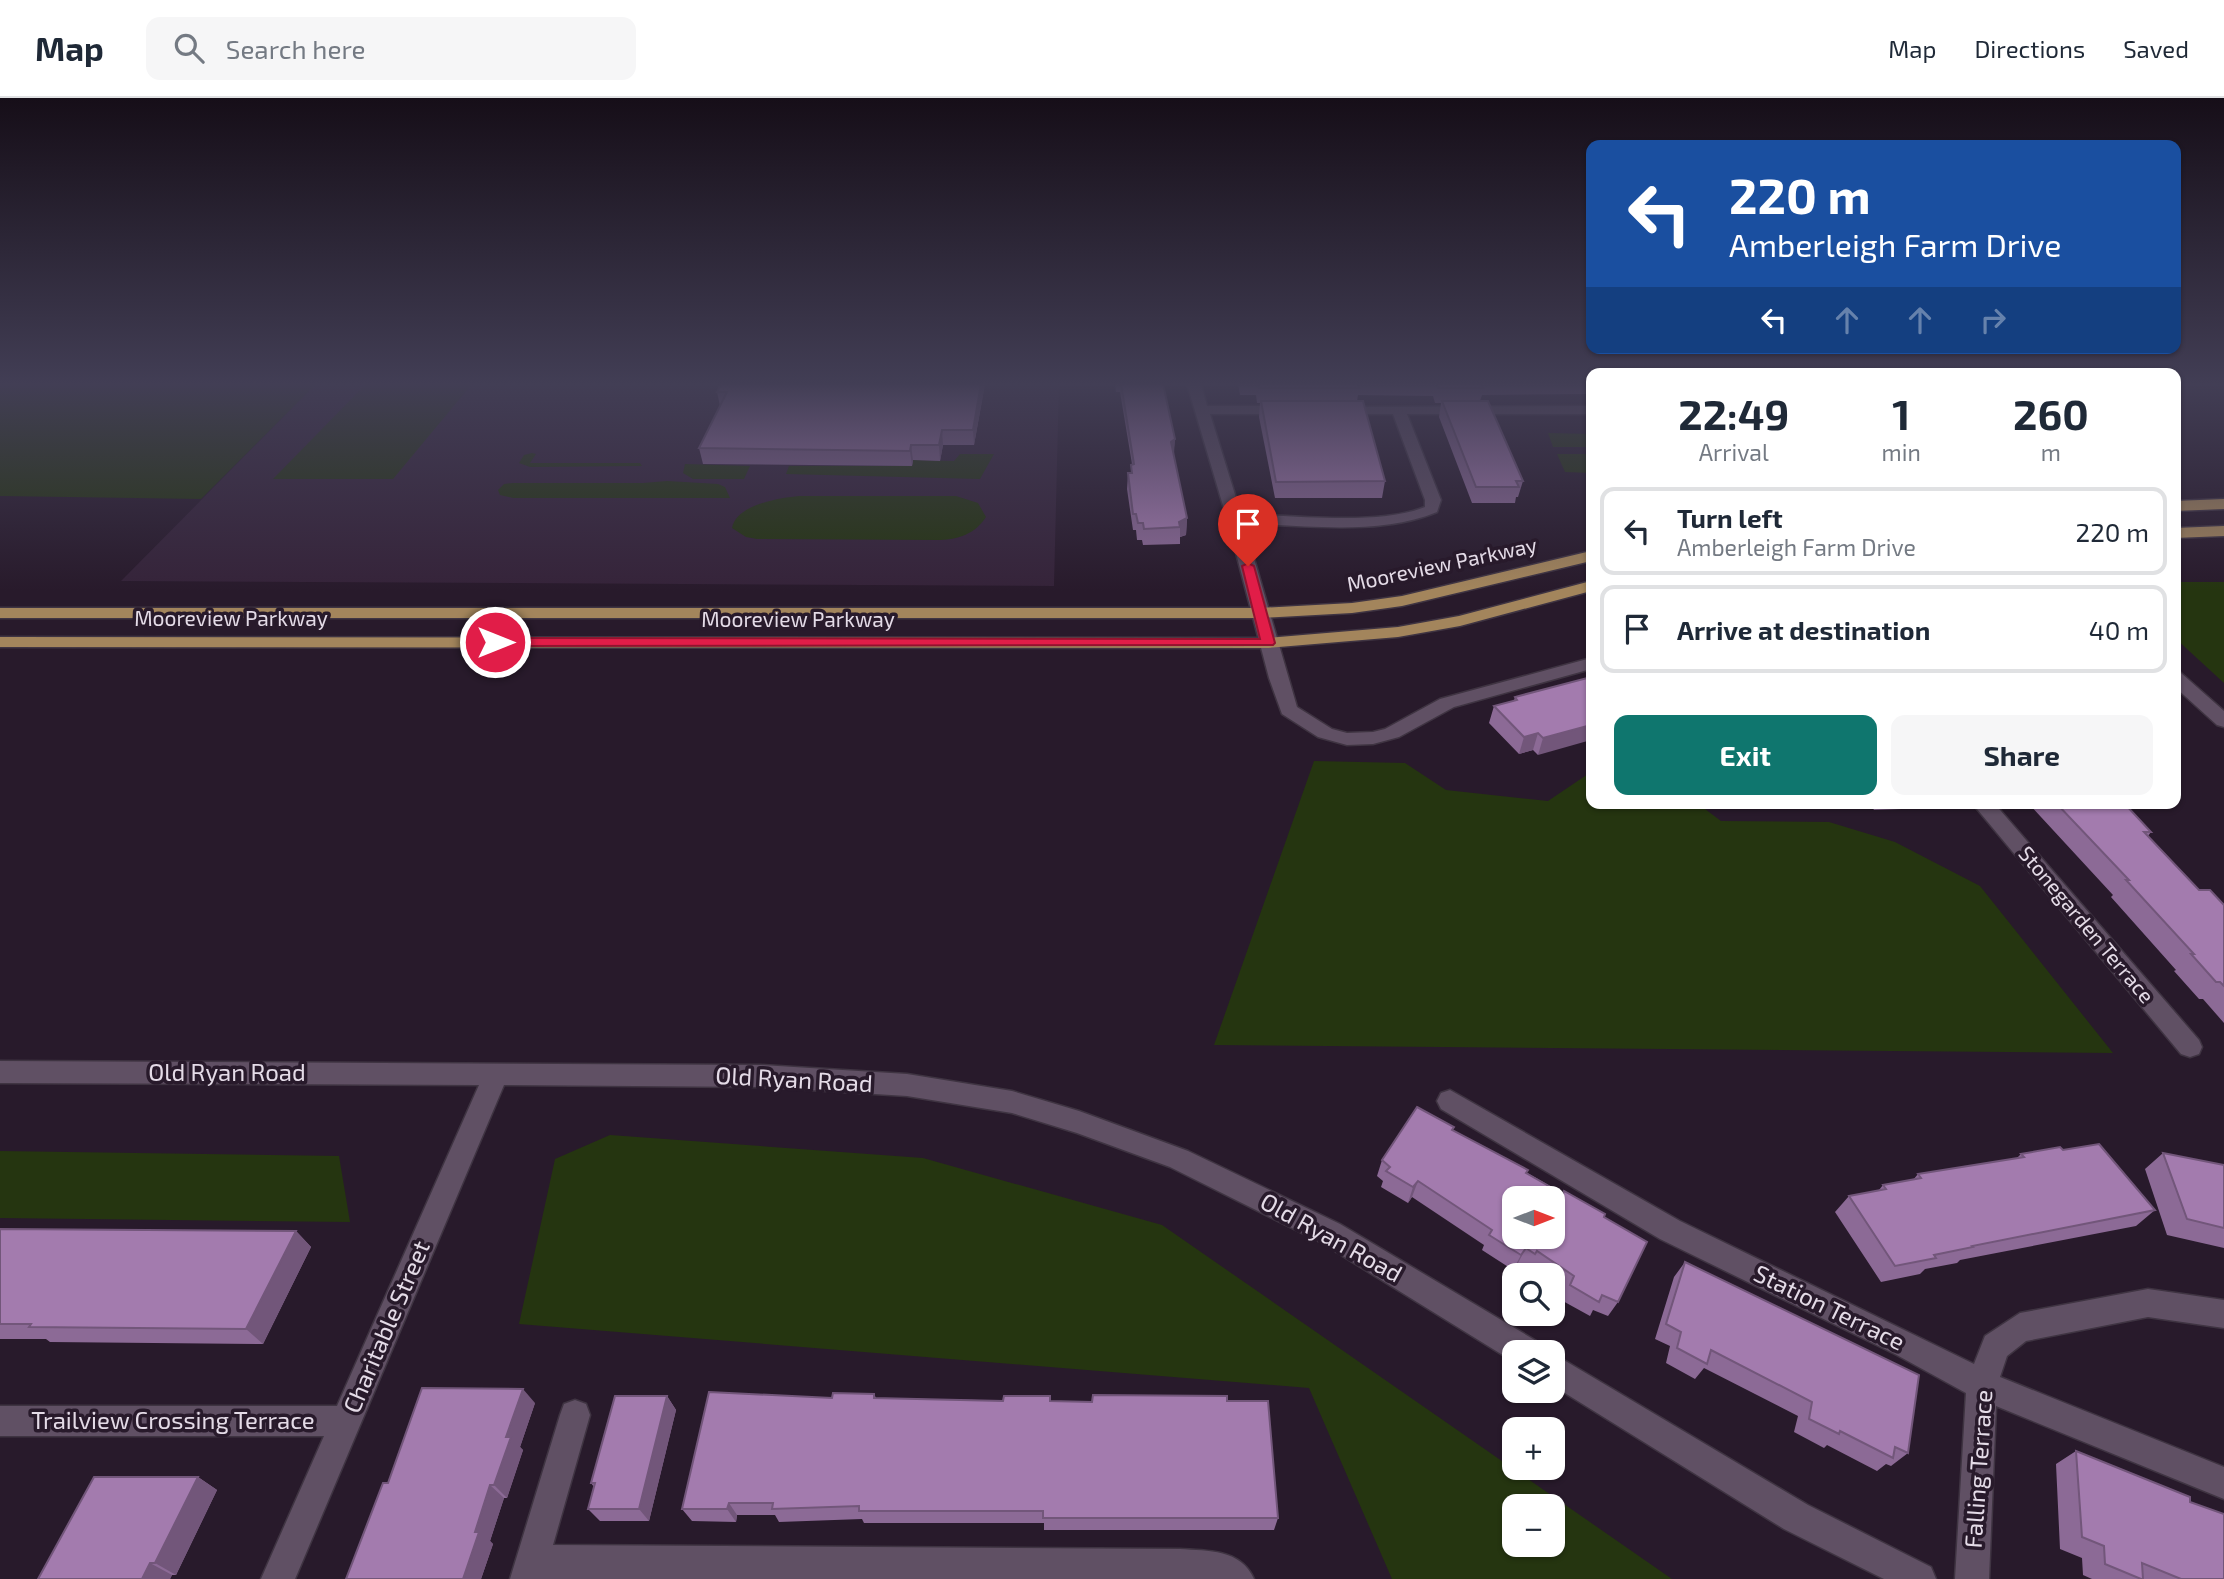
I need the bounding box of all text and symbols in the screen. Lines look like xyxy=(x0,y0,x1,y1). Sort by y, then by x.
search box xyxy=(146,17,636,80)
text: Map xyxy=(35,28,104,68)
icon: search xyxy=(170,29,208,67)
text: Search here xyxy=(226,33,365,64)
text: Map xyxy=(1888,34,1936,63)
text: Directions xyxy=(1974,34,2085,63)
text: Saved xyxy=(2123,34,2189,63)
text: 220 m xyxy=(1729,165,1871,224)
icon: left xyxy=(1614,168,1705,259)
text: Amberleigh Farm Drive xyxy=(1729,225,2061,263)
icon: left xyxy=(1755,301,1793,339)
icon: ahead xyxy=(1828,301,1866,339)
icon: ahead xyxy=(1901,301,1939,339)
icon: right xyxy=(1974,301,2012,339)
text: 22:49 xyxy=(1678,388,1789,438)
text: 1 xyxy=(1892,388,1910,438)
text: 260 xyxy=(2013,388,2089,438)
text: Arrival xyxy=(1699,438,1769,466)
text: min xyxy=(1882,438,1921,466)
text: m xyxy=(2041,438,2061,466)
pin xyxy=(1218,494,1278,566)
text: Turn left xyxy=(1677,502,1783,533)
icon: arrive xyxy=(1229,505,1267,543)
icon: left xyxy=(1618,512,1656,550)
text: 220 m xyxy=(2076,516,2149,547)
street label: Mooreview Parkway xyxy=(1344,531,1539,596)
text: Amberleigh Farm Drive xyxy=(1677,533,1916,561)
street label: Mooreview Parkway xyxy=(134,605,328,630)
position arrow xyxy=(458,605,532,679)
street label: Mooreview Parkway xyxy=(701,606,895,631)
icon: arrive xyxy=(1618,610,1656,648)
text: Arrive at destination xyxy=(1677,614,1930,645)
text: 40 m xyxy=(2089,614,2149,645)
button: Exit xyxy=(1614,715,1877,795)
button: Share xyxy=(1891,715,2153,795)
street label: Stonegarden Terrace xyxy=(2014,841,2160,1008)
street label: Old Ryan Road xyxy=(148,1057,306,1086)
street label: Old Ryan Road xyxy=(715,1060,873,1097)
street label: Old Ryan Road xyxy=(1256,1186,1408,1288)
north arrow xyxy=(1502,1186,1564,1250)
map controls xyxy=(1502,1186,1565,1557)
street label: Charitable Street xyxy=(336,1236,435,1417)
street label: Station Terrace xyxy=(1750,1258,1910,1356)
button: search xyxy=(1502,1263,1565,1326)
button: layers xyxy=(1502,1340,1565,1403)
street label: Falling Terrace xyxy=(1957,1389,1998,1549)
street label: Trailview Crossing Terrace xyxy=(31,1405,315,1434)
button: + xyxy=(1502,1417,1565,1480)
button: − xyxy=(1502,1494,1565,1557)

